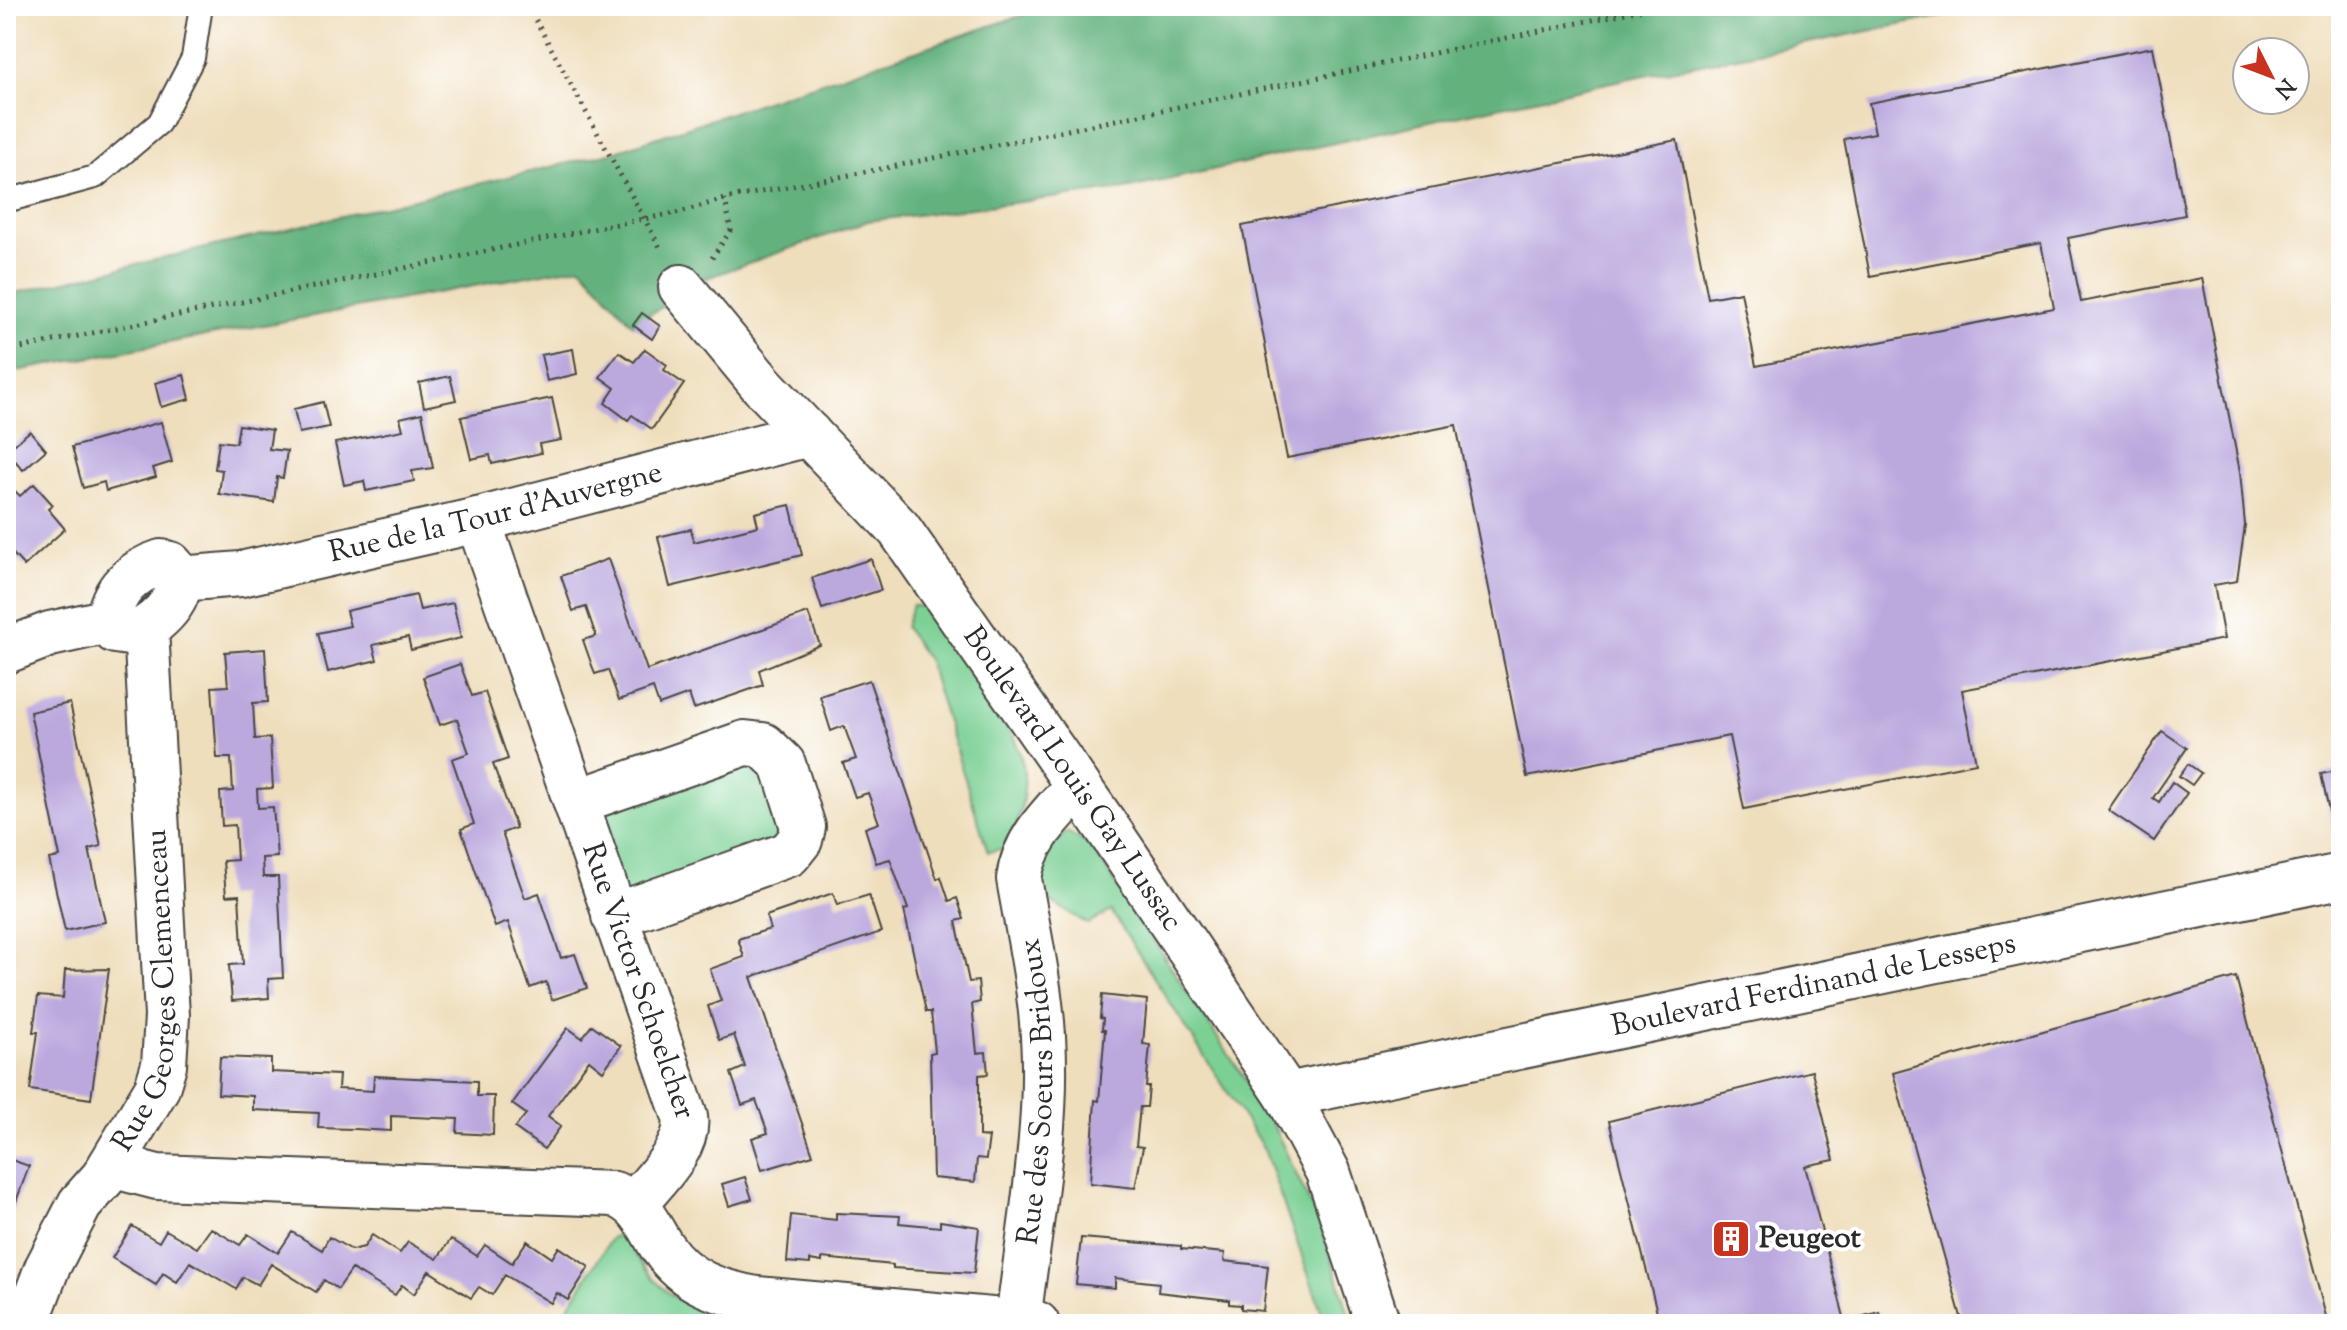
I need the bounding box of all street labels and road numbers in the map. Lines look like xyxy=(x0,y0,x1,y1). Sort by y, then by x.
street label: Rue de la Tour d'Auvergne xyxy=(325,452,667,575)
street label: Boulevard Louis Gay Lussac xyxy=(952,618,1192,940)
street label: Rue Georges Clemenceau xyxy=(102,828,189,1160)
street label: Rue Victor Schoelcher xyxy=(570,837,706,1125)
street label: Boulevard Ferdinand de Lesseps xyxy=(1608,923,2020,1049)
street label: Rue des Soeurs Bridoux xyxy=(1007,935,1066,1247)

